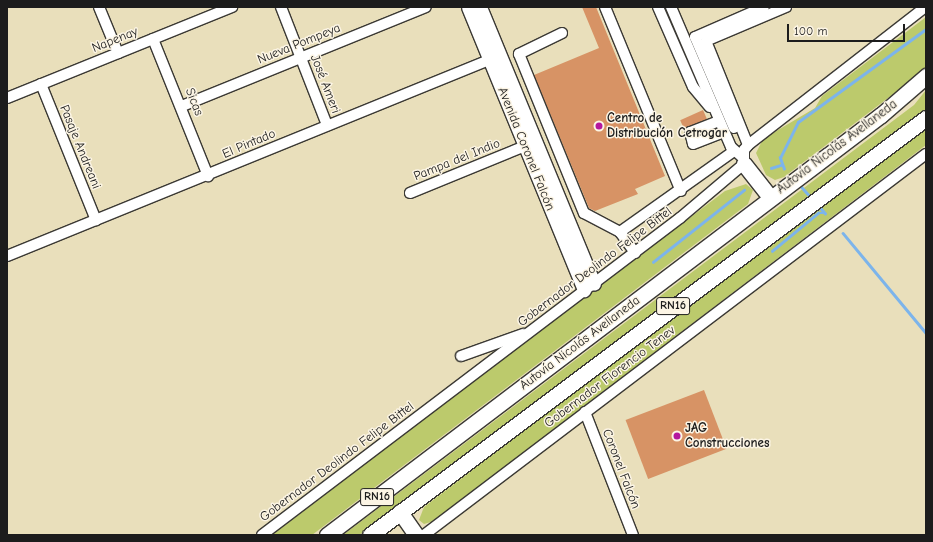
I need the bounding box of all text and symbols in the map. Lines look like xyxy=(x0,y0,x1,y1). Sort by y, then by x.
scale bar xyxy=(789,16,907,42)
street label: Nueva Pompeya xyxy=(255,20,343,68)
street label: Napenay xyxy=(90,24,140,56)
text: 100 m xyxy=(794,24,827,38)
street label: José Ameri xyxy=(307,52,343,116)
street label: Avenida Coronel Falcón xyxy=(494,85,558,213)
street label: Sicas xyxy=(181,86,207,118)
street label: Autovía Nicolás Avellaneda xyxy=(774,97,900,197)
street label: Pasaje Andreani xyxy=(56,103,104,191)
place label: Centro de Distribución Cetrogar xyxy=(607,111,727,142)
marker: Centro de Distribución Cetrogar xyxy=(594,121,604,131)
street label: El Pintado xyxy=(220,126,278,162)
street label: Pampa del Indio xyxy=(412,136,502,184)
street label: Gobernador Deolindo Felipe Bittel xyxy=(515,204,675,330)
street label: Autovía Nicolás Avellaneda xyxy=(517,293,643,393)
road number: RN16 xyxy=(656,296,690,316)
street label: Gobernador Florencio Tenev xyxy=(542,323,678,431)
street label: Gobernador Deolindo Felipe Bittel xyxy=(257,399,417,525)
place label: JAG Construcciones xyxy=(685,421,769,452)
street label: Coronel Falcón xyxy=(599,427,643,511)
marker: JAG Construcciones xyxy=(672,431,682,441)
road number: RN16 xyxy=(360,487,394,507)

